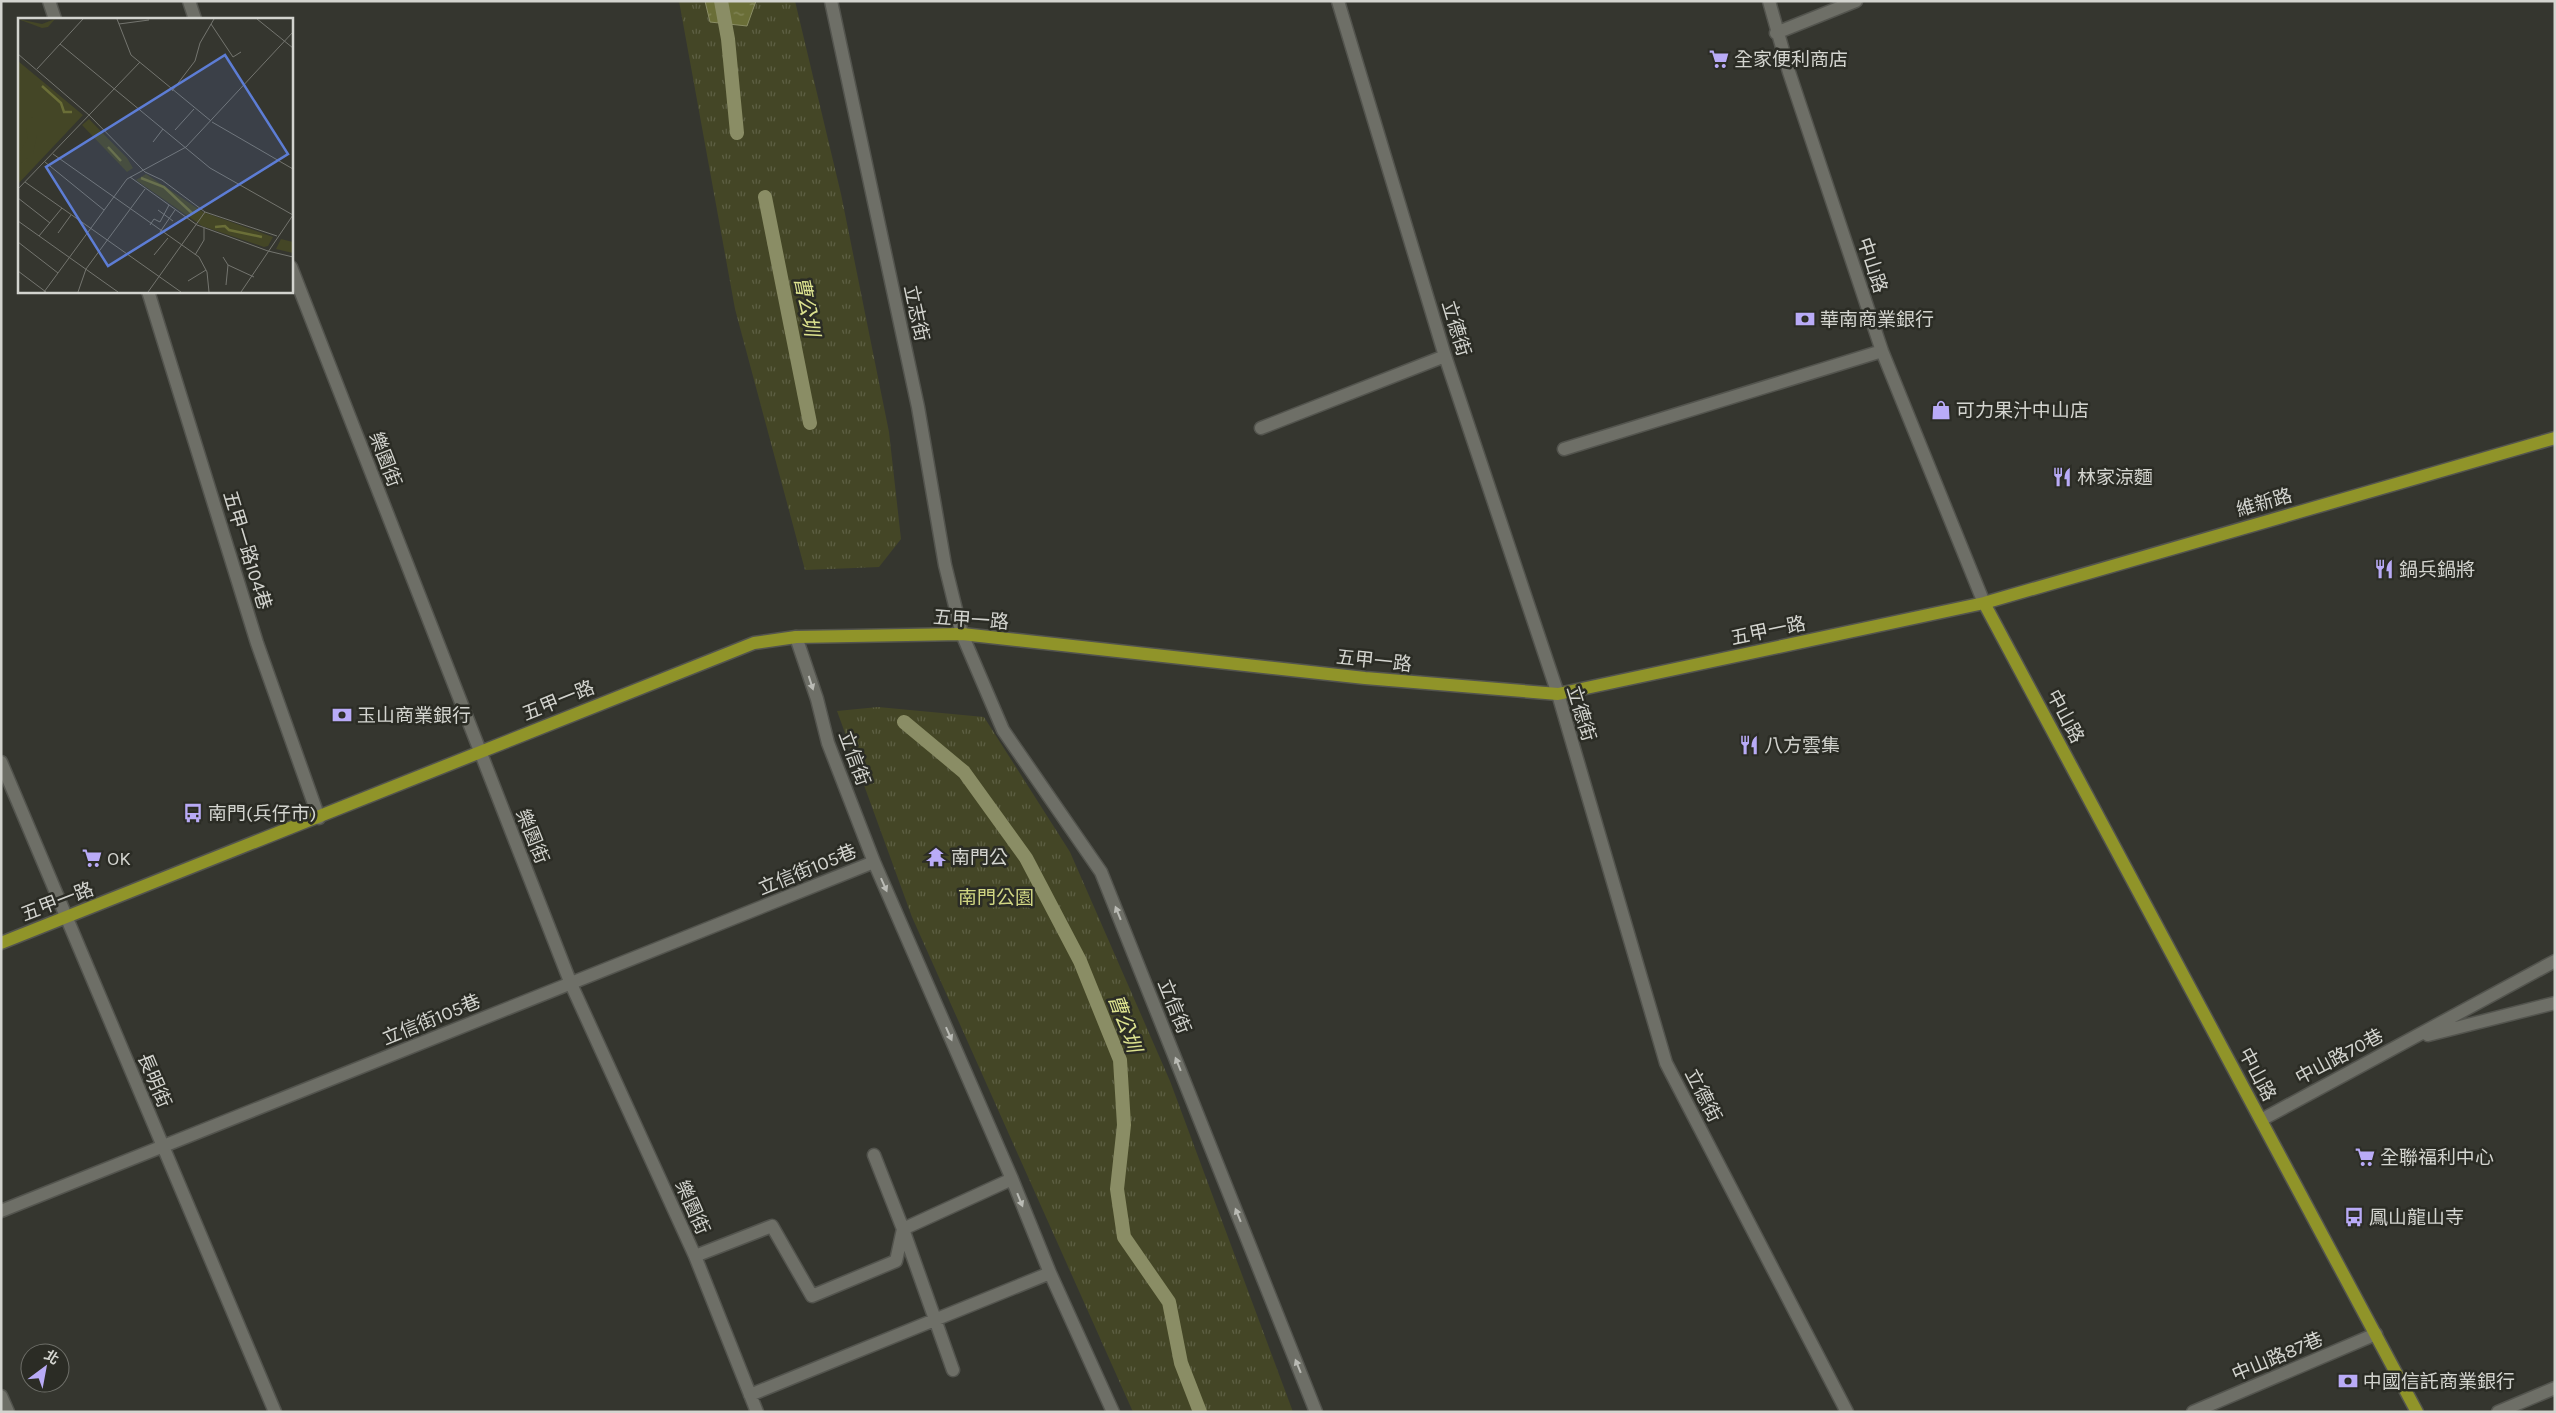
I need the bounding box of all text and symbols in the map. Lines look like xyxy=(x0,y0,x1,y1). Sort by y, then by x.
inset map xyxy=(18,18,292,292)
supermarket icon: 全家便利商店 xyxy=(1708,48,1730,70)
place label: 全家便利商店 xyxy=(1734,49,1848,71)
street label: 中山路 xyxy=(1853,235,1891,296)
water label: 曹公圳 xyxy=(789,274,824,341)
street label: 立志街 xyxy=(899,283,933,343)
street label: 立德街 xyxy=(1437,298,1475,359)
bank icon: 華南商業銀行 xyxy=(1794,308,1816,330)
place label: 華南商業銀行 xyxy=(1820,309,1934,331)
shop icon: 可力果汁中山店 xyxy=(1930,399,1952,421)
place label: 可力果汁中山店 xyxy=(1956,400,2089,422)
street label: 樂園街 xyxy=(365,429,406,490)
restaurant icon: 林家涼麵 xyxy=(2051,466,2073,488)
place label: 林家涼麵 xyxy=(2077,467,2153,489)
street label: 維新路 xyxy=(2234,485,2295,521)
street label: 五甲一路104巷 xyxy=(219,488,276,612)
restaurant icon: 鍋兵鍋將 xyxy=(2373,558,2395,580)
place label: 鍋兵鍋將 xyxy=(2399,559,2475,581)
street label: 五甲一路 xyxy=(932,606,1010,634)
street label: 五甲一路 xyxy=(1729,612,1808,650)
street label: 五甲一路 xyxy=(1335,646,1413,676)
street label: 五甲一路 xyxy=(519,676,598,725)
one-way arrow xyxy=(808,676,816,691)
street label: 立德街 xyxy=(1562,683,1600,744)
street label: 中山路 xyxy=(2042,686,2088,747)
bank icon: 玉山商業銀行 xyxy=(331,704,353,726)
place label: 玉山商業銀行 xyxy=(357,705,471,727)
street label: 立信街 xyxy=(834,728,874,789)
restaurant icon: 八方雲集 xyxy=(1738,734,1760,756)
place label: 八方雲集 xyxy=(1764,735,1840,757)
bus stop icon: 南門(兵仔市) xyxy=(182,802,204,824)
place label: 南門(兵仔市) xyxy=(208,803,317,825)
street label: 樂園街 xyxy=(511,806,553,867)
street label: 立信街105巷 xyxy=(755,840,860,900)
temple icon: 南門公 xyxy=(925,846,947,868)
supermarket icon: OK xyxy=(81,847,103,869)
place label: 南門公 xyxy=(951,847,1008,869)
place label: OK xyxy=(107,848,131,870)
street label: 五甲一路 xyxy=(18,878,97,926)
one-way arrow xyxy=(880,878,888,893)
park label: 南門公園 xyxy=(958,887,1034,909)
one-way arrow xyxy=(1114,905,1122,920)
street label: 立信街 xyxy=(1153,976,1195,1037)
street label: 立信街105巷 xyxy=(379,990,484,1050)
water label: 曹公圳 xyxy=(1103,991,1147,1058)
street label: 中山路70巷 xyxy=(2292,1025,2387,1089)
one-way arrow xyxy=(945,1027,953,1041)
street label: 中山路 xyxy=(2234,1044,2280,1105)
street label: 長明街 xyxy=(133,1050,175,1111)
one-way arrow xyxy=(1174,1057,1181,1072)
street label: 立德街 xyxy=(1680,1065,1726,1126)
supermarket icon: 全聯福利中心 xyxy=(2354,1146,2376,1168)
place label: 全聯福利中心 xyxy=(2380,1147,2494,1169)
street label: 樂園街 xyxy=(670,1177,714,1238)
one-way arrow xyxy=(1017,1192,1024,1207)
bus stop icon: 鳳山龍山寺 xyxy=(2343,1206,2365,1228)
place label: 鳳山龍山寺 xyxy=(2369,1207,2464,1229)
one-way arrow xyxy=(1234,1208,1241,1223)
street label: 中山路87巷 xyxy=(2229,1328,2326,1386)
north arrow xyxy=(20,1343,70,1393)
text: 北 xyxy=(41,1346,62,1368)
one-way arrow xyxy=(1294,1359,1301,1374)
bank icon: 中國信託商業銀行 xyxy=(2337,1370,2359,1392)
place label: 中國信託商業銀行 xyxy=(2363,1371,2515,1393)

